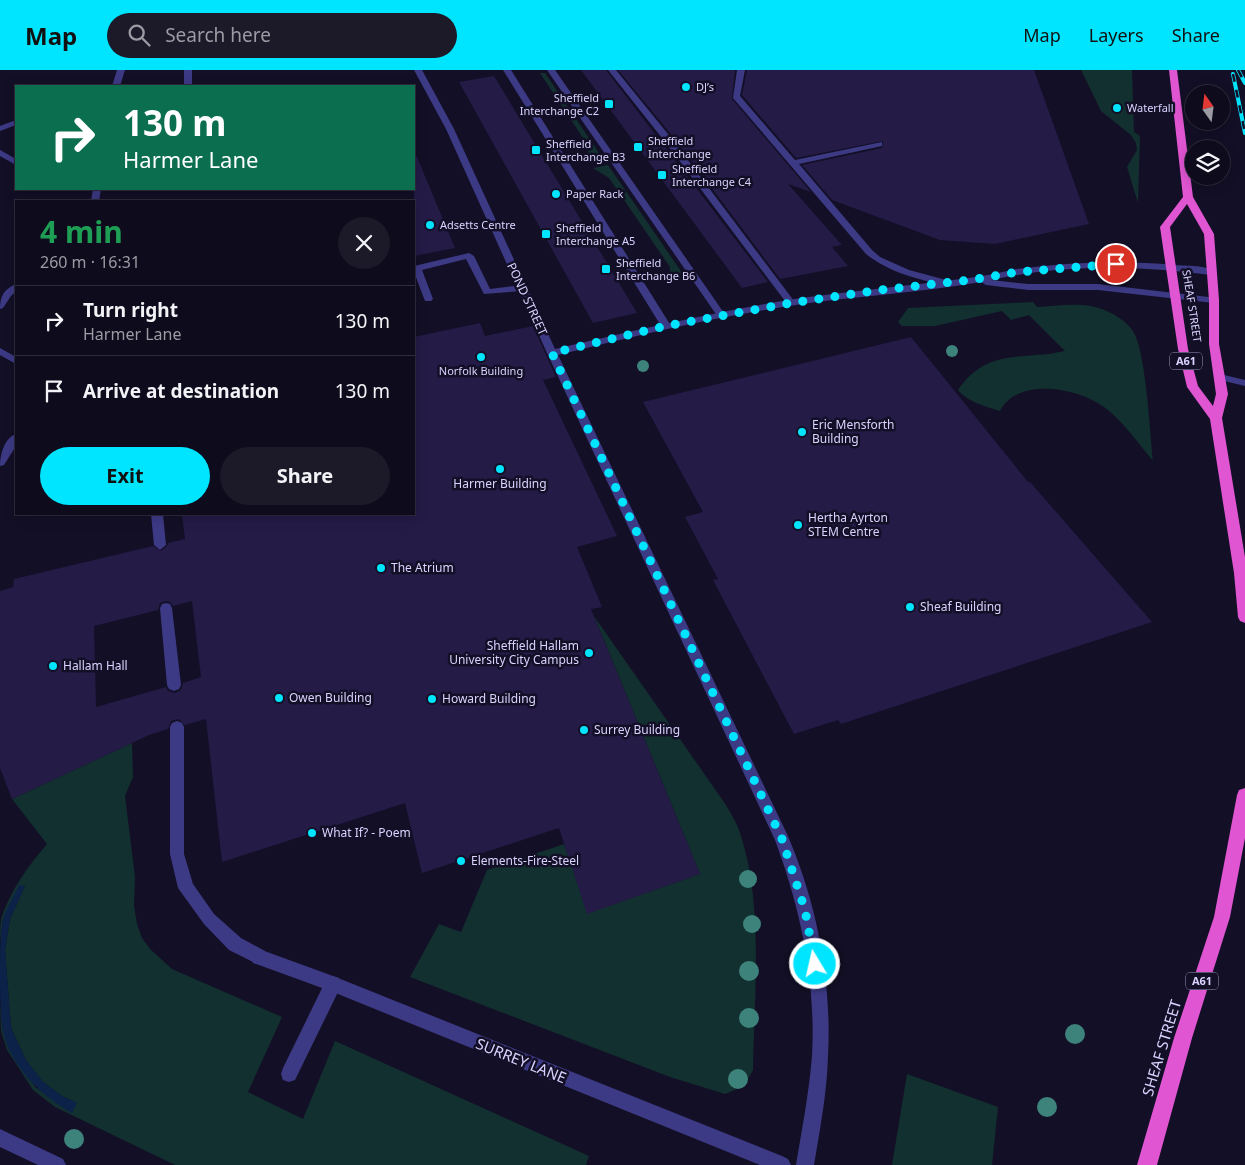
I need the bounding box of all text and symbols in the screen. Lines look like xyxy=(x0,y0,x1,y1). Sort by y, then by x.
search box xyxy=(107,13,457,58)
text: Map xyxy=(25,19,77,52)
icon: search xyxy=(125,21,153,49)
text: Search here xyxy=(165,22,271,48)
text: Map xyxy=(1023,23,1061,47)
text: Layers xyxy=(1089,23,1144,47)
text: Share xyxy=(1172,23,1220,47)
place label: DJ’s xyxy=(696,79,714,94)
marker: DJ’s xyxy=(680,81,692,93)
north arrow xyxy=(1185,85,1230,130)
map controls xyxy=(1185,85,1230,185)
place label: Sheffield Interchange C2 xyxy=(520,90,599,118)
marker: Sheffield Interchange C2 xyxy=(603,98,615,110)
text: 130 m xyxy=(123,99,226,146)
place label: Waterfall xyxy=(1127,100,1174,115)
marker: Waterfall xyxy=(1111,102,1123,114)
icon: right xyxy=(40,105,105,170)
place label: Sheffield Interchange xyxy=(648,133,711,161)
place label: Sheffield Interchange B3 xyxy=(546,136,625,164)
button: layers xyxy=(1185,140,1230,185)
marker: Sheffield Interchange xyxy=(632,141,644,153)
text: Harmer Lane xyxy=(123,144,258,174)
marker: Sheffield Interchange B3 xyxy=(530,144,542,156)
place label: Sheffield Interchange C4 xyxy=(672,161,752,189)
marker: Sheffield Interchange C4 xyxy=(656,169,668,181)
place label: Paper Rack xyxy=(566,186,623,201)
marker: Paper Rack xyxy=(550,188,562,200)
text: 4 min xyxy=(40,211,123,252)
button: close xyxy=(338,217,390,269)
place label: Adsetts Centre xyxy=(440,217,516,232)
marker: Adsetts Centre xyxy=(424,219,436,231)
place label: Sheffield Interchange A5 xyxy=(556,220,635,248)
marker: Sheffield Interchange A5 xyxy=(540,228,552,240)
pin xyxy=(1095,243,1137,285)
icon: arrive xyxy=(1102,250,1130,278)
text: 260 m · 16:31 xyxy=(40,251,140,273)
place label: Sheffield Interchange B6 xyxy=(616,255,695,283)
street label: POND STREET xyxy=(503,260,552,338)
marker: Sheffield Interchange B6 xyxy=(600,263,612,275)
street label: SHEAF STREET xyxy=(1179,269,1206,343)
text: Turn right xyxy=(83,297,178,323)
icon: right xyxy=(40,307,68,335)
text: 130 m xyxy=(335,308,390,334)
text: Harmer Lane xyxy=(83,323,181,345)
marker: Norfolk Building xyxy=(475,351,487,363)
road number: A61 xyxy=(1170,352,1202,370)
place label: Norfolk Building xyxy=(439,363,523,378)
icon: arrive xyxy=(40,377,68,405)
text: Arrive at destination xyxy=(83,378,279,404)
text: 130 m xyxy=(335,378,390,404)
place label: Eric Mensforth Building xyxy=(812,416,895,447)
marker: Eric Mensforth Building xyxy=(796,426,808,438)
button: Exit xyxy=(40,447,210,505)
button: Share xyxy=(220,447,390,505)
marker: Harmer Building xyxy=(494,463,506,475)
place label: Harmer Building xyxy=(453,475,547,492)
place label: Hertha Ayrton STEM Centre xyxy=(808,509,888,540)
marker: Hertha Ayrton STEM Centre xyxy=(792,519,804,531)
place label: The Atrium xyxy=(391,559,454,576)
marker: The Atrium xyxy=(375,562,387,574)
place label: Sheaf Building xyxy=(920,598,1001,615)
marker: Sheaf Building xyxy=(904,601,916,613)
place label: Sheffield Hallam University City Campus xyxy=(449,637,579,668)
marker: Sheffield Hallam University City Campus xyxy=(583,647,595,659)
place label: Hallam Hall xyxy=(63,657,128,674)
marker: Hallam Hall xyxy=(47,660,59,672)
place label: Owen Building xyxy=(289,689,372,706)
place label: Howard Building xyxy=(442,690,536,707)
marker: Owen Building xyxy=(273,692,285,704)
marker: Howard Building xyxy=(426,693,438,705)
place label: Surrey Building xyxy=(594,721,680,738)
marker: Surrey Building xyxy=(578,724,590,736)
place label: What If? - Poem xyxy=(322,824,411,841)
marker: What If? - Poem xyxy=(306,827,318,839)
place label: Elements-Fire-Steel xyxy=(471,852,579,869)
marker: Elements-Fire-Steel xyxy=(455,855,467,867)
position arrow xyxy=(788,937,840,989)
road number: A61 xyxy=(1186,972,1218,989)
street label: SHEAF STREET xyxy=(1137,996,1185,1098)
street label: SURREY LANE xyxy=(473,1033,570,1087)

